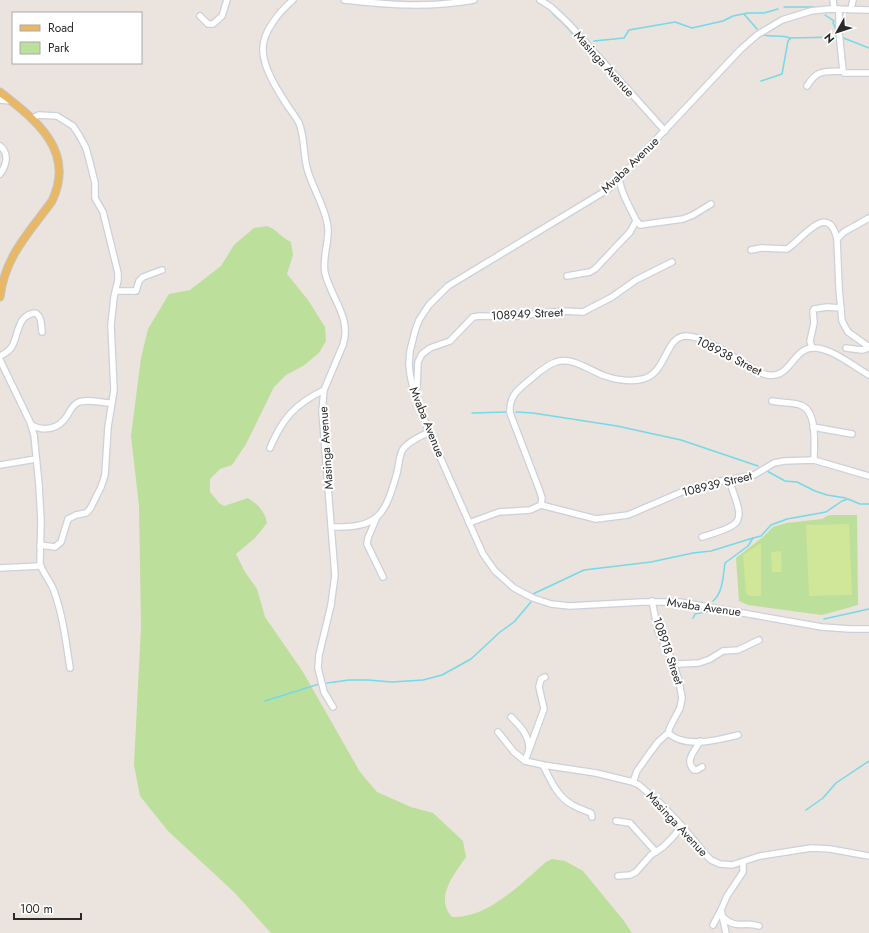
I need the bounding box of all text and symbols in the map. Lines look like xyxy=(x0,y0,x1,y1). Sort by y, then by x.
legend xyxy=(12,12,142,64)
north arrow xyxy=(817,12,857,52)
text: Road xyxy=(48,19,74,37)
street label: Masinga Avenue xyxy=(569,27,639,101)
text: N xyxy=(820,30,838,47)
text: Park xyxy=(48,39,70,57)
street label: Mvaba Avenue xyxy=(597,133,663,197)
street label: 108949 Street xyxy=(490,303,564,325)
street label: 108938 Street xyxy=(693,332,765,380)
street label: Mvaba Avenue xyxy=(405,384,449,460)
street label: Masinga Avenue xyxy=(314,406,338,490)
street label: 108939 Street xyxy=(680,467,754,501)
street label: Mvaba Avenue xyxy=(666,593,742,621)
street label: 108918 Street xyxy=(648,615,688,687)
street label: Masinga Avenue xyxy=(642,787,712,861)
scale bar xyxy=(14,895,81,921)
text: 100 m xyxy=(20,900,53,918)

